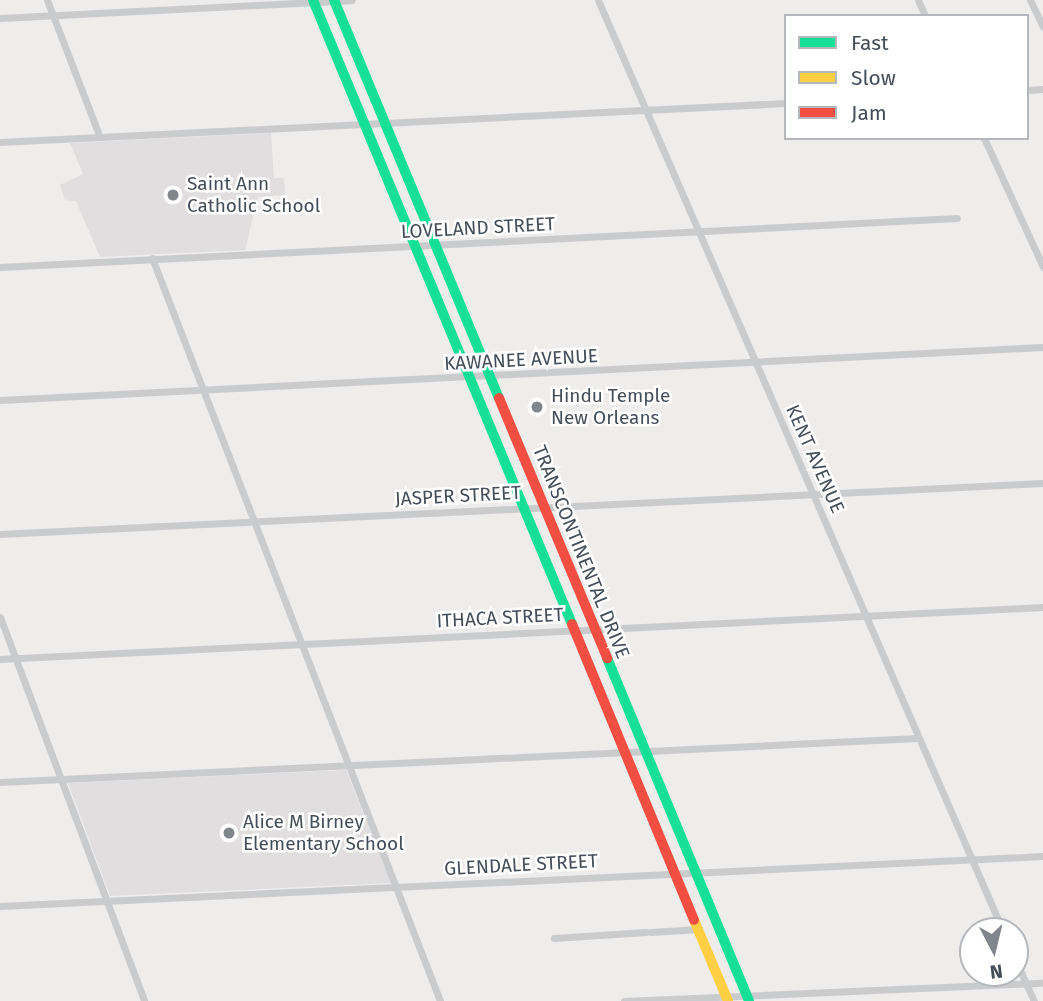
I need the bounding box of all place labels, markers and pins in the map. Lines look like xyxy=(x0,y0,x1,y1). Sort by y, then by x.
place label: Saint Ann Catholic School xyxy=(187,173,320,217)
marker: Saint Ann Catholic School xyxy=(165,187,181,203)
place label: Hindu Temple New Orleans xyxy=(551,385,670,429)
marker: Hindu Temple New Orleans xyxy=(529,399,545,415)
place label: Alice M Birney Elementary School xyxy=(243,811,404,855)
marker: Alice M Birney Elementary School xyxy=(221,825,237,841)

